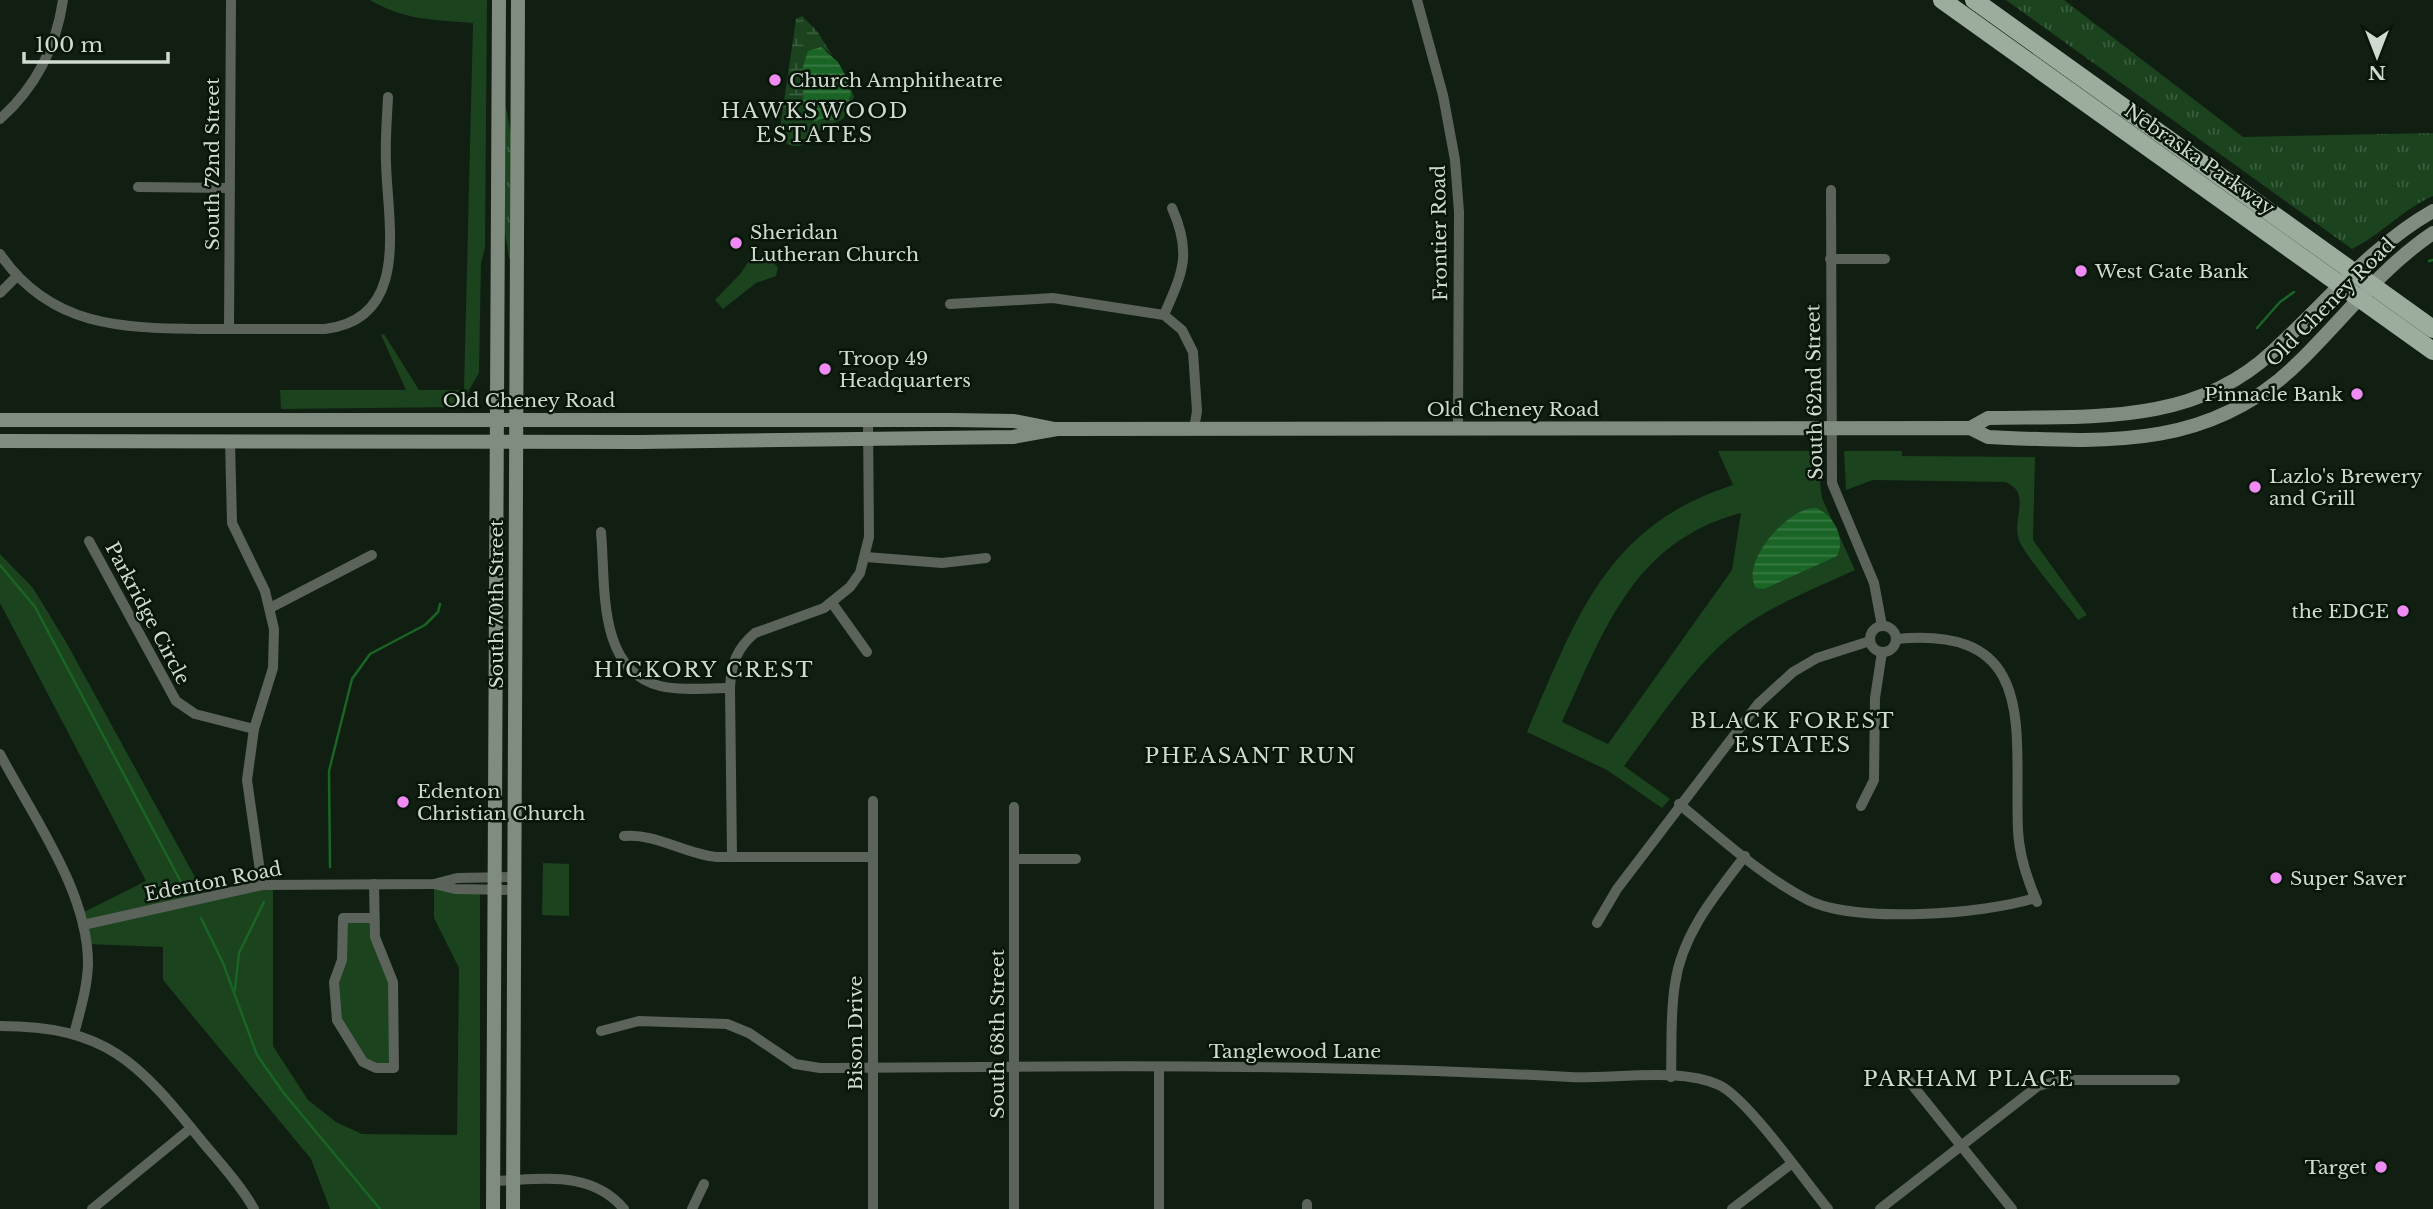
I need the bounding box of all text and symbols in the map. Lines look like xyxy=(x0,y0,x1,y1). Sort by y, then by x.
scale bar xyxy=(24,21,168,65)
north arrow xyxy=(2342,21,2412,91)
text: 100 m xyxy=(35,32,103,58)
text: N xyxy=(2368,61,2386,84)
place label: Church Amphitheatre xyxy=(789,69,1003,92)
marker: Church Amphitheatre xyxy=(767,72,783,88)
street label: South 72nd Street xyxy=(201,77,224,250)
district label: HAWKSWOOD ESTATES xyxy=(721,98,909,148)
street label: Nebraska Parkway xyxy=(2120,99,2279,220)
street label: Frontier Road xyxy=(1427,165,1452,301)
place label: Sheridan Lutheran Church xyxy=(750,221,919,266)
street label: Old Cheney Road xyxy=(2261,233,2400,372)
marker: Sheridan Lutheran Church xyxy=(728,235,744,251)
place label: West Gate Bank xyxy=(2094,260,2249,283)
marker: West Gate Bank xyxy=(2073,263,2089,279)
street label: South 62nd Street xyxy=(1801,303,1828,480)
place label: Troop 49 Headquarters xyxy=(839,347,971,392)
marker: Troop 49 Headquarters xyxy=(817,361,833,377)
place label: Pinnacle Bank xyxy=(2204,383,2343,406)
marker: Pinnacle Bank xyxy=(2349,386,2365,402)
street label: Old Cheney Road xyxy=(443,389,616,412)
street label: Old Cheney Road xyxy=(1427,398,1600,421)
place label: Lazlo's Brewery and Grill xyxy=(2269,465,2422,510)
marker: Lazlo's Brewery and Grill xyxy=(2247,479,2263,495)
street label: South 70th Street xyxy=(485,519,508,689)
street label: Parkridge Circle xyxy=(100,538,195,688)
place label: the EDGE xyxy=(2291,600,2389,623)
marker: the EDGE xyxy=(2395,603,2411,619)
district label: HICKORY CREST xyxy=(593,657,815,683)
district label: BLACK FOREST ESTATES xyxy=(1690,708,1896,758)
district label: PHEASANT RUN xyxy=(1144,743,1358,769)
place label: Edenton Christian Church xyxy=(417,780,585,825)
marker: Edenton Christian Church xyxy=(395,794,411,810)
street label: Edenton Road xyxy=(143,857,284,906)
place label: Super Saver xyxy=(2290,867,2406,890)
marker: Super Saver xyxy=(2268,870,2284,886)
street label: South 68th Street xyxy=(986,948,1009,1119)
street label: Bison Drive xyxy=(844,976,867,1090)
street label: Tanglewood Lane xyxy=(1209,1040,1381,1063)
district label: PARHAM PLACE xyxy=(1863,1066,2075,1092)
place label: Target xyxy=(2305,1156,2368,1179)
marker: Target xyxy=(2373,1159,2389,1175)

